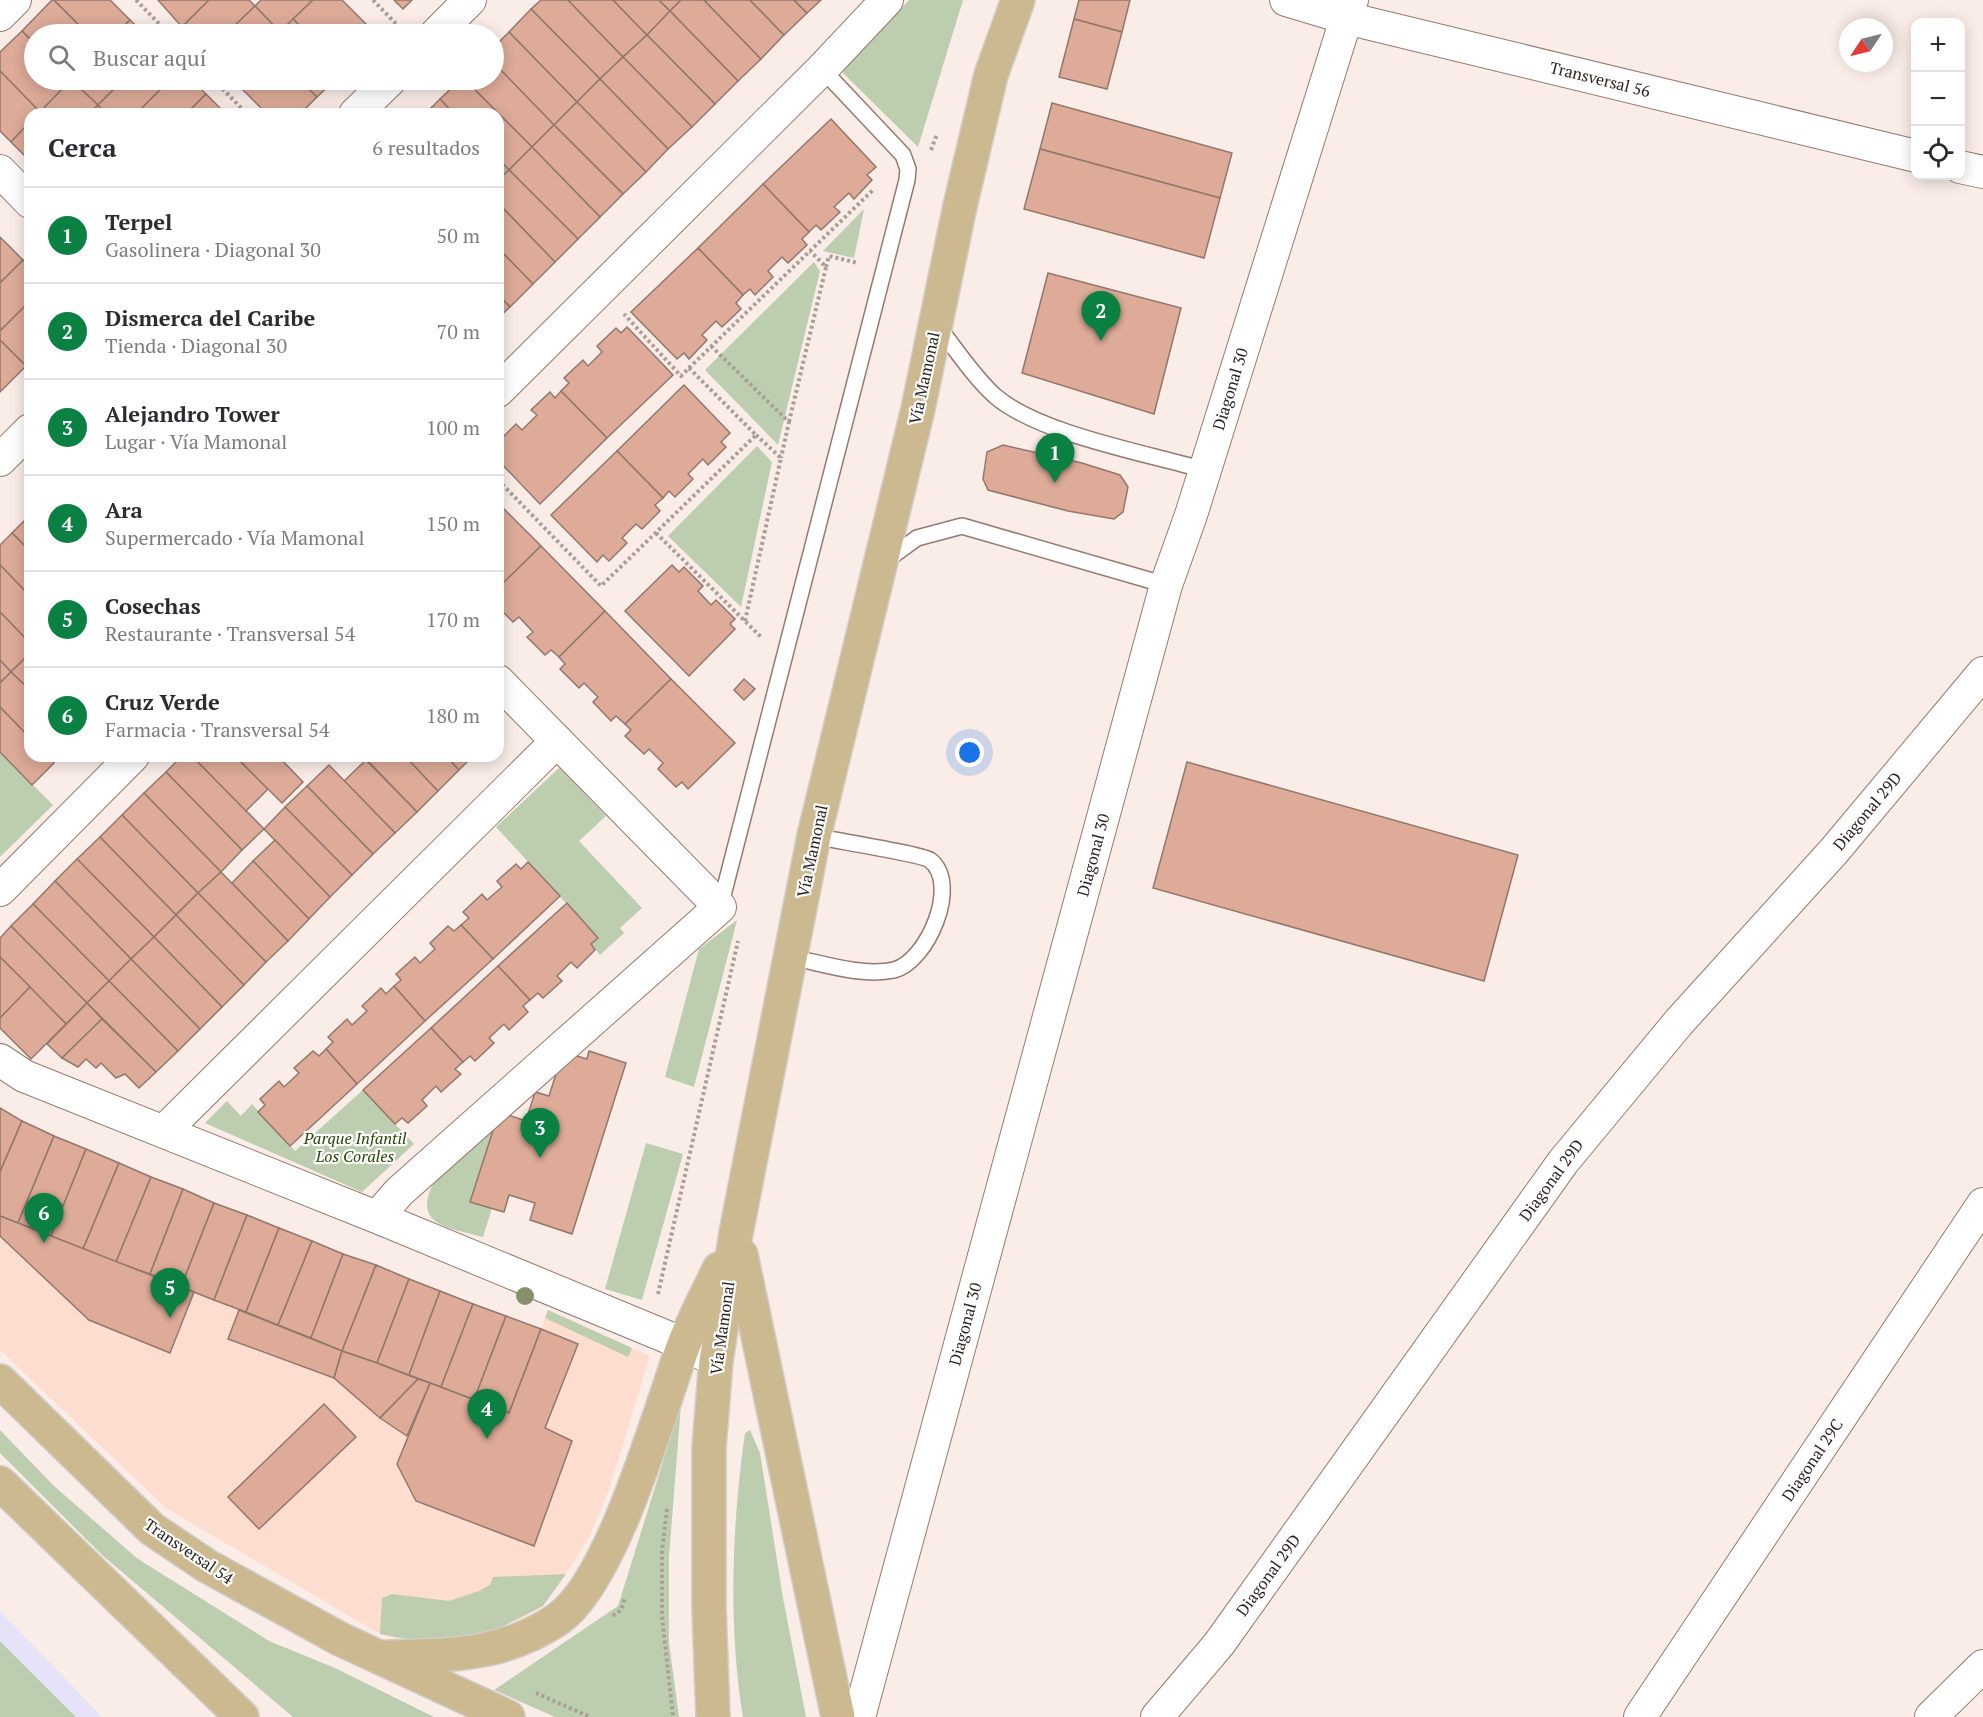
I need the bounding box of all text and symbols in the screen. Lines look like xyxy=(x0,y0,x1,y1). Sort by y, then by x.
north arrow xyxy=(1839,18,1893,72)
map controls xyxy=(1911,18,1965,180)
button: + xyxy=(1911,18,1965,72)
search box xyxy=(24,24,504,90)
icon: search xyxy=(45,41,78,74)
text: Buscar aquí xyxy=(93,43,206,72)
street label: Transversal 56 xyxy=(1547,56,1653,102)
button: − xyxy=(1911,72,1965,126)
button: locate xyxy=(1911,126,1965,180)
text: Cerca xyxy=(48,130,117,164)
text: 6 resultados xyxy=(372,134,480,161)
text: Terpel xyxy=(105,207,172,236)
text: 1 xyxy=(62,222,73,249)
text: 50 m xyxy=(437,222,480,249)
text: Gasolinera · Diagonal 30 xyxy=(105,236,321,263)
pin: 2 xyxy=(1082,292,1120,341)
text: Dismerca del Caribe xyxy=(105,303,315,332)
text: 2 xyxy=(62,318,73,345)
text: 70 m xyxy=(437,318,480,345)
street label: Vía Mamonal xyxy=(903,330,945,426)
text: Tienda · Diagonal 30 xyxy=(105,332,287,359)
street label: Diagonal 30 xyxy=(1207,345,1253,433)
text: Alejandro Tower xyxy=(105,399,280,428)
text: 3 xyxy=(62,414,73,441)
text: 100 m xyxy=(426,414,480,441)
text: Lugar · Vía Mamonal xyxy=(105,428,287,455)
pin: 1 xyxy=(1036,434,1074,483)
text: Ara xyxy=(105,495,143,524)
text: 4 xyxy=(62,510,73,537)
text: 150 m xyxy=(426,510,480,537)
text: Supermercado · Vía Mamonal xyxy=(105,524,364,551)
text: Cosechas xyxy=(105,591,201,620)
text: 5 xyxy=(62,606,73,633)
text: 170 m xyxy=(426,606,480,633)
text: Restaurante · Transversal 54 xyxy=(105,620,355,647)
text: Cruz Verde xyxy=(105,687,220,716)
text: 6 xyxy=(62,702,73,729)
text: 180 m xyxy=(426,702,480,729)
text: Farmacia · Transversal 54 xyxy=(105,716,330,743)
your location xyxy=(955,738,984,767)
street label: Diagonal 29D xyxy=(1828,767,1906,855)
street label: Vía Mamonal xyxy=(791,803,833,899)
street label: Diagonal 30 xyxy=(1071,811,1115,899)
pin: 3 xyxy=(520,1108,560,1158)
park label: Parque Infantil Los Corales xyxy=(303,1127,407,1167)
street label: Diagonal 29D xyxy=(1514,1135,1588,1225)
pin: 6 xyxy=(24,1194,63,1243)
pin: 5 xyxy=(150,1268,190,1318)
street label: Vía Mamonal xyxy=(705,1280,739,1376)
street label: Diagonal 30 xyxy=(943,1280,987,1368)
pin: 4 xyxy=(468,1390,506,1439)
street label: Diagonal 29C xyxy=(1776,1414,1848,1506)
street label: Transversal 54 xyxy=(140,1513,238,1589)
street label: Diagonal 29D xyxy=(1231,1530,1305,1620)

